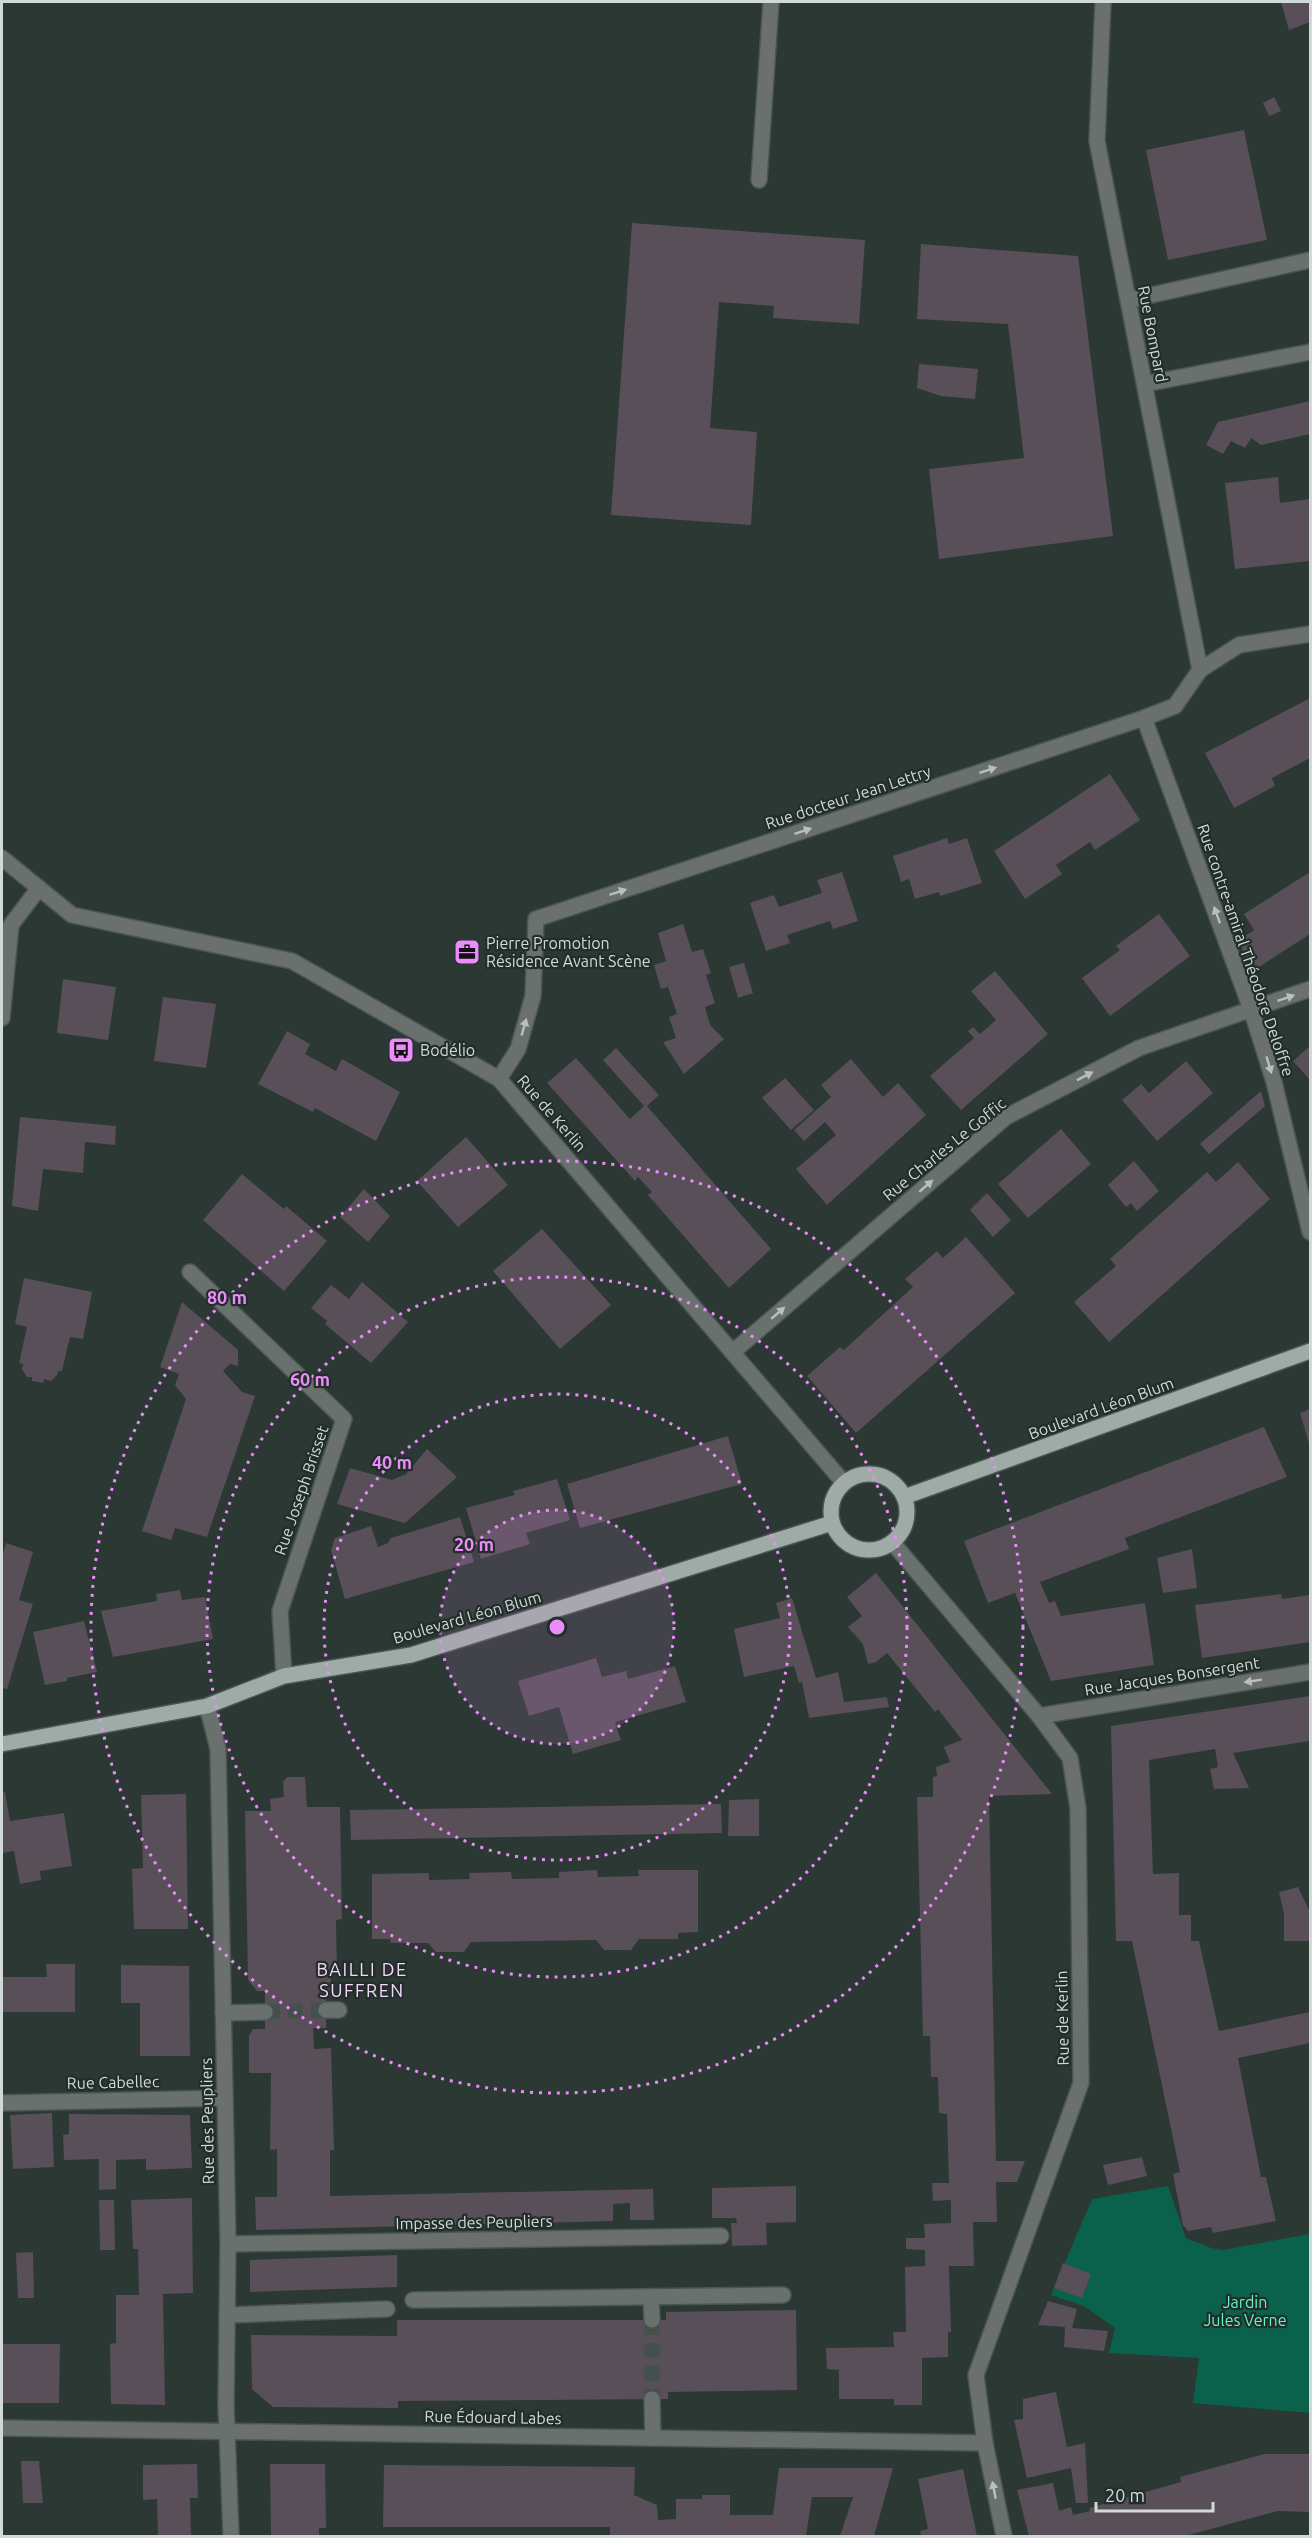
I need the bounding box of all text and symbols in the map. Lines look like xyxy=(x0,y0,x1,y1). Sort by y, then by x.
street label: Rue Bompard xyxy=(1135,284,1171,384)
street label: Rue docteur Jean Lettry xyxy=(763,762,933,832)
one-way arrow xyxy=(979,764,997,774)
street label: Rue contre-amiral Théodore Deloffre xyxy=(1194,822,1298,1078)
one-way arrow xyxy=(794,825,812,835)
one-way arrow xyxy=(609,887,627,896)
one-way arrow xyxy=(1211,906,1221,924)
place label: Pierre Promotion Résidence Avant Scène xyxy=(486,934,651,970)
office icon: Pierre Promotion Résidence Avant Scène xyxy=(452,937,482,967)
one-way arrow xyxy=(1277,992,1295,1002)
one-way arrow xyxy=(520,1017,529,1035)
bus stop icon: Bodélio xyxy=(386,1035,416,1065)
place label: Bodélio xyxy=(420,1041,475,1059)
one-way arrow xyxy=(1265,1056,1274,1074)
street label: Rue de Kerlin xyxy=(514,1071,590,1155)
one-way arrow xyxy=(1076,1071,1094,1081)
street label: Rue Charles Le Goffic xyxy=(879,1094,1009,1204)
one-way arrow xyxy=(918,1179,934,1192)
text: 80 m xyxy=(207,1287,247,1307)
one-way arrow xyxy=(770,1307,785,1320)
text: 60 m xyxy=(290,1369,330,1389)
street label: Boulevard Léon Blum xyxy=(1026,1373,1176,1443)
street label: Rue Joseph Brisset xyxy=(270,1422,332,1557)
text: 40 m xyxy=(372,1452,412,1472)
text: 20 m xyxy=(454,1534,494,1554)
street label: Boulevard Léon Blum xyxy=(391,1587,543,1647)
centre of rings xyxy=(547,1617,567,1637)
street label: Rue Jacques Bonsergent xyxy=(1083,1653,1261,1699)
one-way arrow xyxy=(1243,1677,1262,1686)
district label: BAILLI DE SUFFREN xyxy=(316,1959,408,2000)
street label: Rue de Kerlin xyxy=(1052,1970,1072,2066)
street label: Rue des Peupliers xyxy=(197,2057,217,2185)
street label: Rue Cabellec xyxy=(67,2072,160,2092)
street label: Impasse des Peupliers xyxy=(395,2212,553,2232)
park label: Jardin Jules Verne xyxy=(1203,2293,1287,2329)
street label: Rue Édouard Labes xyxy=(424,2405,562,2427)
scale bar xyxy=(1096,2475,1213,2513)
one-way arrow xyxy=(989,2480,998,2499)
text: 20 m xyxy=(1105,2485,1145,2505)

